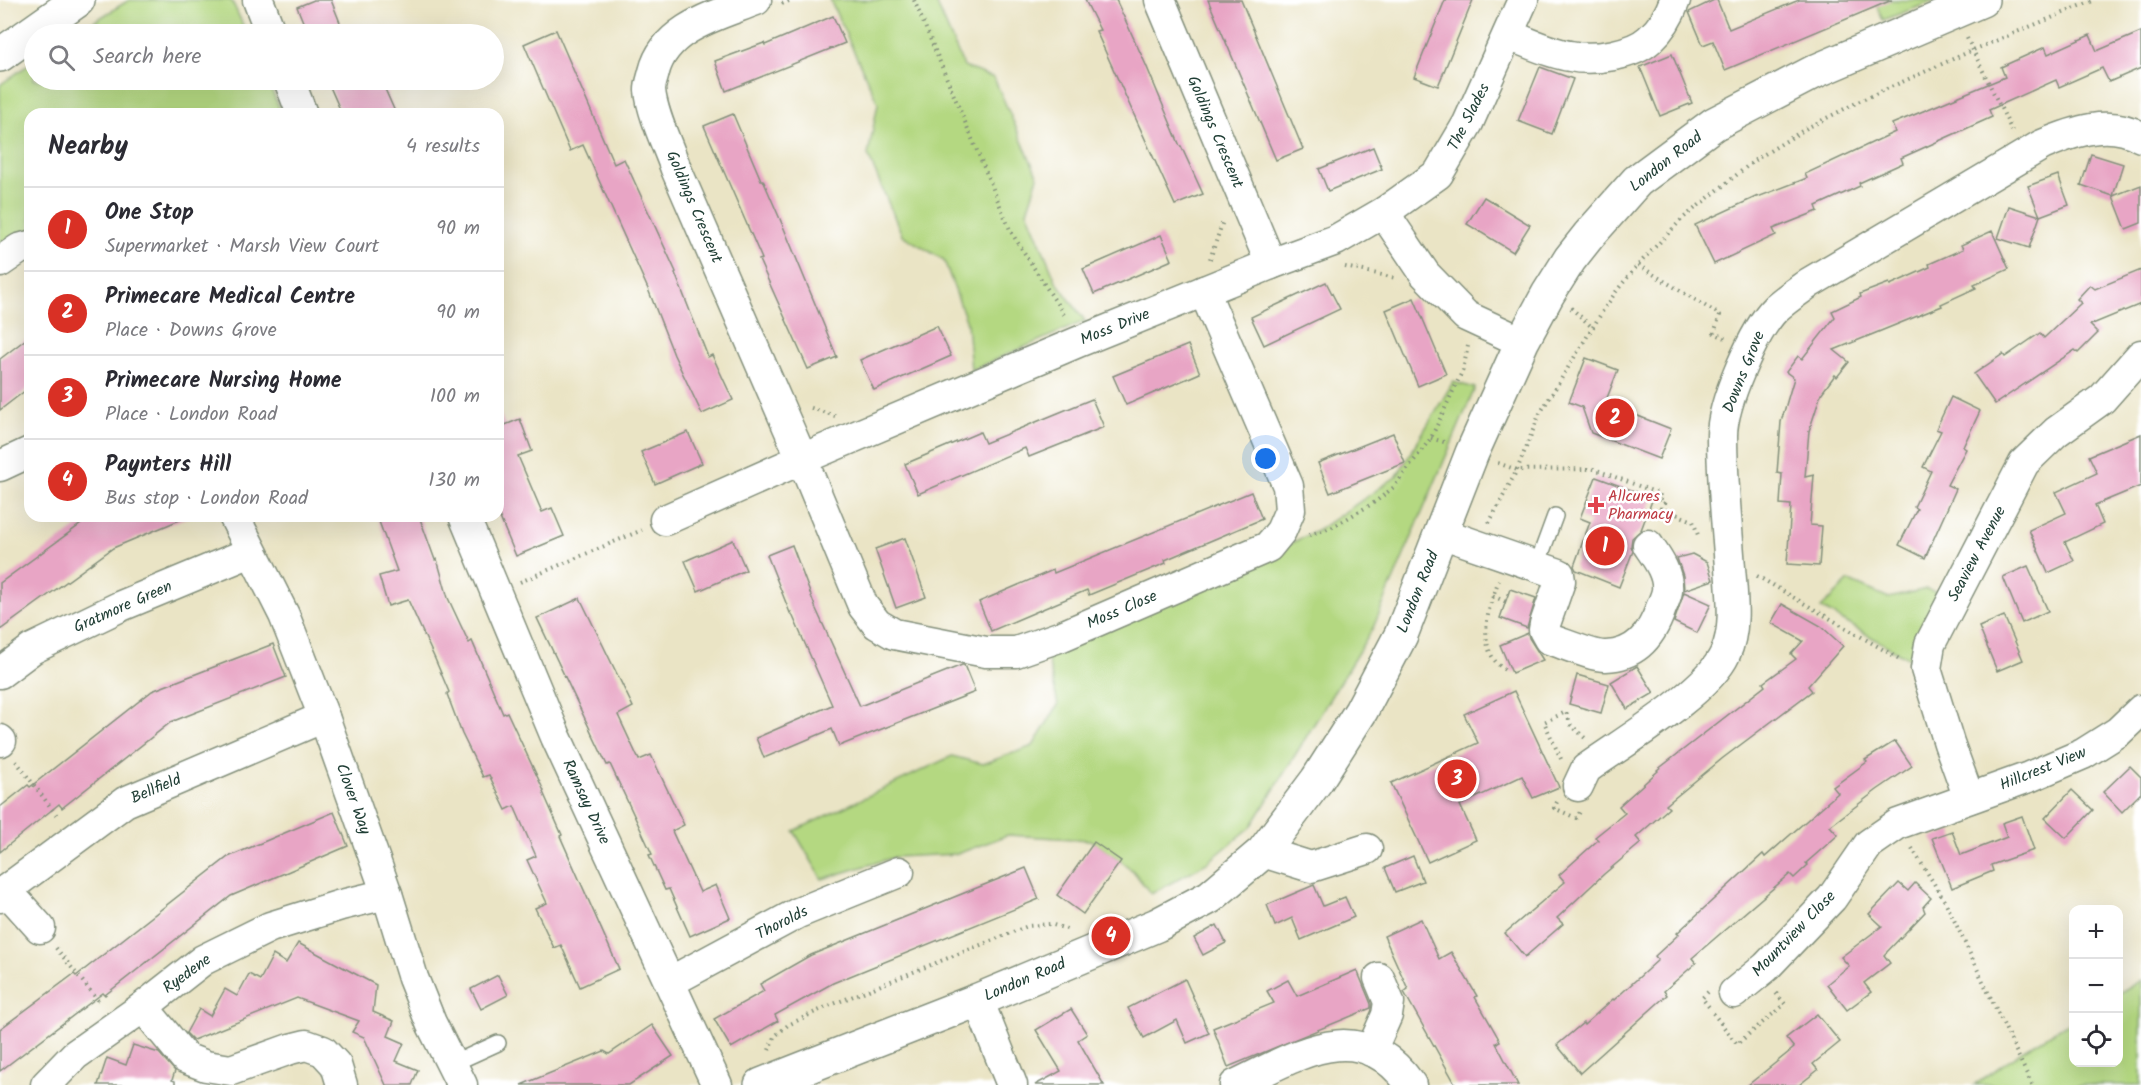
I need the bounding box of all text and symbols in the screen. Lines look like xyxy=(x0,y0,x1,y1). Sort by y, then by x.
search box xyxy=(24,24,504,90)
text: Search here xyxy=(93,40,201,75)
icon: search xyxy=(45,41,78,74)
street label: Goldings Crescent xyxy=(1180,72,1250,193)
street label: The Slades xyxy=(1441,79,1497,155)
street label: London Road xyxy=(1624,125,1709,199)
text: Nearby xyxy=(48,126,128,168)
text: 4 results xyxy=(406,131,480,163)
street label: Goldings Crescent xyxy=(659,147,729,268)
text: One Stop xyxy=(105,196,194,231)
text: 1 xyxy=(64,213,71,245)
text: 90 m xyxy=(436,213,480,245)
text: Supermarket · Marsh View Court xyxy=(105,231,379,263)
text: Primecare Medical Centre xyxy=(105,280,355,315)
text: 2 xyxy=(62,297,73,329)
text: 90 m xyxy=(436,297,480,329)
street label: Moss Drive xyxy=(1076,302,1154,352)
text: Place · Downs Grove xyxy=(105,315,277,347)
street label: Downs Grove xyxy=(1716,327,1772,417)
text: Primecare Nursing Home xyxy=(105,364,342,399)
text: 3 xyxy=(62,381,73,413)
text: 100 m xyxy=(430,381,480,413)
pin: 2 xyxy=(1596,396,1634,440)
text: Place · London Road xyxy=(105,399,277,431)
your location xyxy=(1251,444,1280,473)
text: Paynters Hill xyxy=(105,448,231,483)
text: 4 xyxy=(62,465,73,497)
text: 130 m xyxy=(428,465,480,497)
text: Bus stop · London Road xyxy=(105,483,308,515)
place label: Allcures Pharmacy xyxy=(1608,484,1673,527)
marker: Allcures Pharmacy xyxy=(1589,498,1603,512)
street label: Seaview Avenue xyxy=(1941,502,2013,606)
pin: 1 xyxy=(1586,524,1624,568)
street label: London Road xyxy=(1390,546,1446,637)
street label: Gratmore Green xyxy=(70,574,176,640)
street label: Moss Close xyxy=(1083,584,1161,636)
street label: Hillcrest View xyxy=(1996,740,2090,798)
street label: Ramsay Drive xyxy=(555,755,617,849)
pin: 3 xyxy=(1438,756,1476,802)
street label: Clover Way xyxy=(329,760,378,838)
street label: Bellfield xyxy=(127,767,186,811)
street label: Mountview Close xyxy=(1746,885,1842,983)
street label: Thorolds xyxy=(752,899,813,947)
map controls xyxy=(2069,905,2123,1067)
button: + xyxy=(2069,905,2123,959)
pin: 4 xyxy=(1092,914,1130,958)
street label: Ryedene xyxy=(157,948,217,1000)
street label: London Road xyxy=(980,951,1071,1008)
button: − xyxy=(2069,959,2123,1013)
button: locate xyxy=(2069,1013,2123,1067)

